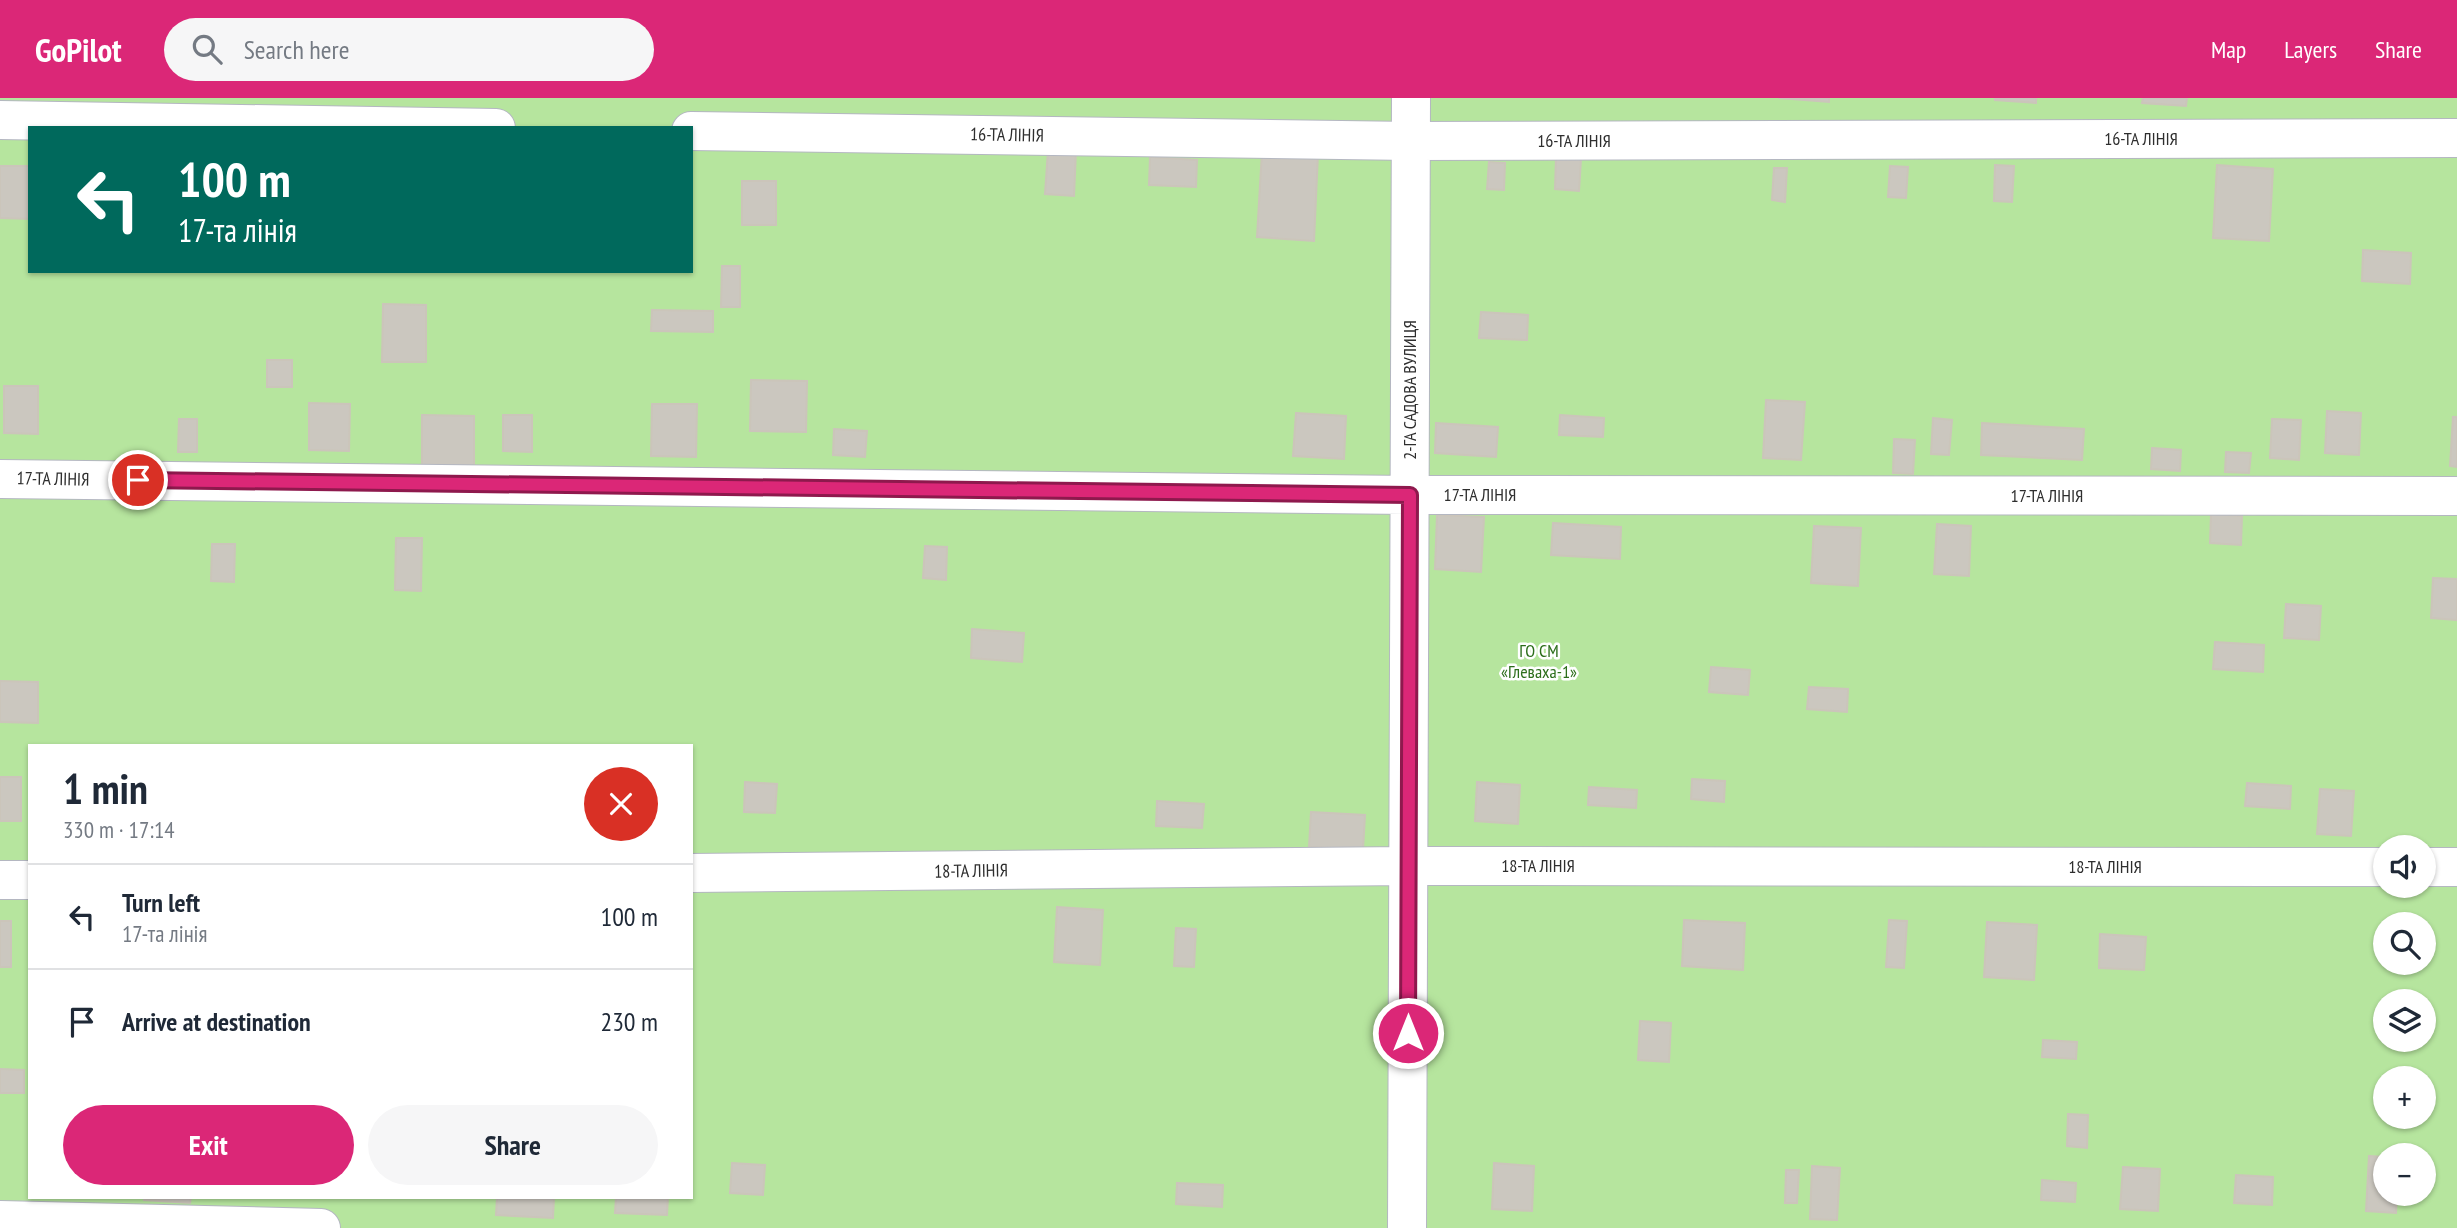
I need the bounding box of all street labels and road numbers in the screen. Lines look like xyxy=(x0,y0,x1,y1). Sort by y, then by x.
street label: 16-ТА ЛІНІЯ xyxy=(970,122,1044,147)
street label: 16-ТА ЛІНІЯ xyxy=(2104,127,2178,150)
street label: 16-ТА ЛІНІЯ xyxy=(1537,129,1611,152)
street label: 2-ГА САДОВА ВУЛИЦЯ xyxy=(1398,320,1421,460)
street label: 17-ТА ЛІНІЯ xyxy=(16,466,90,491)
street label: 17-ТА ЛІНІЯ xyxy=(1444,483,1516,506)
street label: 17-ТА ЛІНІЯ xyxy=(2011,484,2083,507)
street label: 18-ТА ЛІНІЯ xyxy=(1501,854,1575,877)
street label: 18-ТА ЛІНІЯ xyxy=(2068,855,2142,878)
street label: 18-ТА ЛІНІЯ xyxy=(934,858,1008,883)

